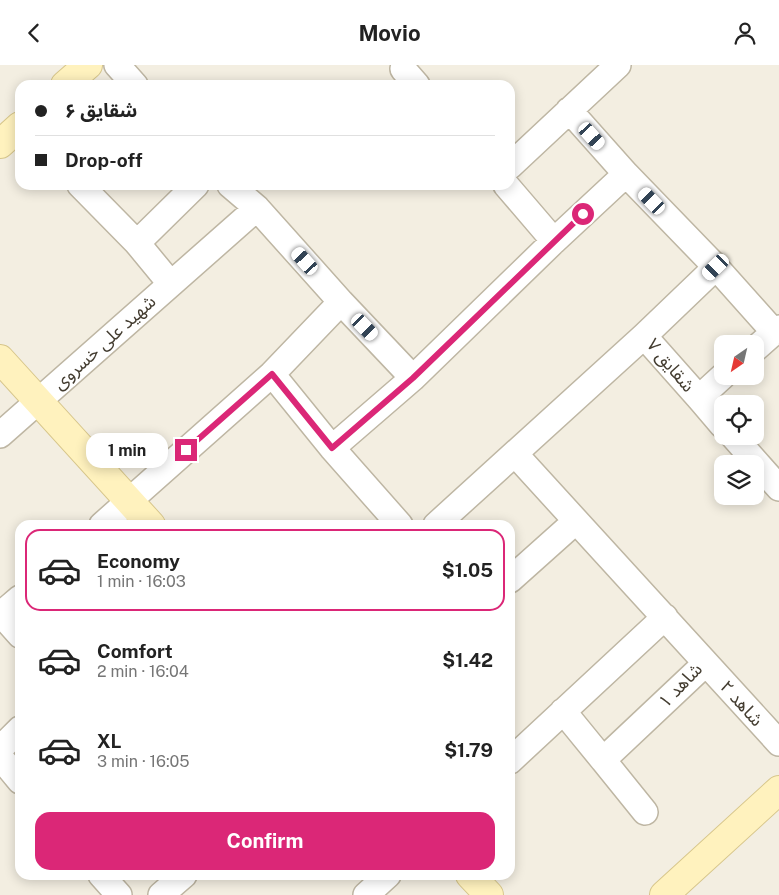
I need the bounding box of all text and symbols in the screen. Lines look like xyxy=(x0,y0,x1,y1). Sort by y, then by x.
icon: back xyxy=(20,19,48,47)
icon: person xyxy=(731,19,759,47)
text: Movio xyxy=(358,20,421,46)
text: شقایق ۶ xyxy=(65,99,137,121)
car xyxy=(576,120,607,152)
text: Drop-off xyxy=(65,149,142,171)
car xyxy=(636,185,667,217)
route start xyxy=(572,203,594,225)
car xyxy=(289,245,320,277)
car xyxy=(699,251,732,283)
street label: شهید علی خسروی xyxy=(48,290,160,394)
car xyxy=(349,311,380,343)
street label: شقایق ۷ xyxy=(642,334,699,396)
north arrow xyxy=(714,335,764,385)
map controls xyxy=(714,335,764,505)
button: locate xyxy=(714,395,764,445)
callout: 1 min xyxy=(86,433,168,467)
route end xyxy=(175,439,197,461)
text: 1 min xyxy=(108,441,146,460)
button: layers xyxy=(714,455,764,505)
icon: car xyxy=(37,548,82,593)
text: Economy xyxy=(97,550,180,572)
text: $1.05 xyxy=(442,559,493,581)
text: 1 min · 16:03 xyxy=(97,572,186,591)
icon: car xyxy=(37,638,82,683)
text: Comfort xyxy=(97,640,173,662)
text: $1.42 xyxy=(442,649,493,671)
street label: شاهد ۱ xyxy=(654,658,706,712)
text: 2 min · 16:04 xyxy=(97,662,189,681)
street label: شاهد ۲ xyxy=(716,676,768,730)
icon: car xyxy=(37,728,82,773)
text: XL xyxy=(97,730,122,752)
text: $1.79 xyxy=(444,739,493,761)
text: 3 min · 16:05 xyxy=(97,752,190,771)
button: Confirm xyxy=(35,812,495,870)

